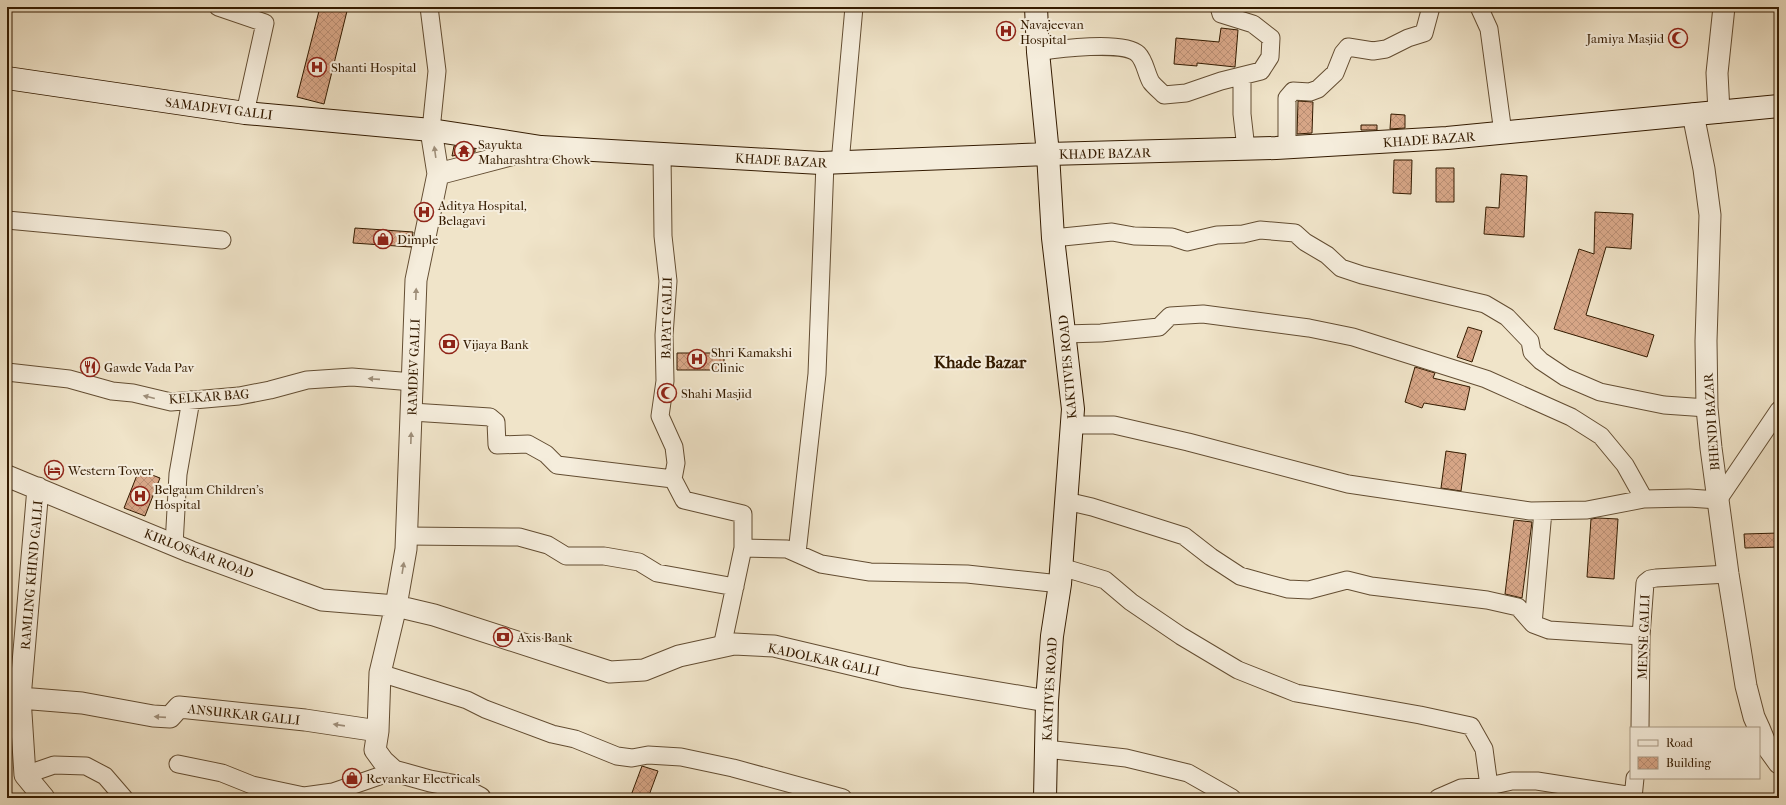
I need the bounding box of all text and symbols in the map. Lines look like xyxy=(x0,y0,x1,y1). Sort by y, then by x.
place label: Navajeevan Hospital xyxy=(1020,17,1084,47)
hospital icon: Navajeevan Hospital xyxy=(995,20,1017,42)
mosque icon: Jamiya Masjid xyxy=(1667,27,1689,49)
place label: Jamiya Masjid xyxy=(1586,31,1665,46)
hospital icon: Shanti Hospital xyxy=(306,56,328,78)
place label: Shanti Hospital xyxy=(331,60,417,75)
street label: SAMADEVI GALLI xyxy=(164,94,273,123)
street label: KHADE BAZAR xyxy=(1383,129,1476,150)
place label: Sayukta Maharashtra Chowk xyxy=(478,137,590,167)
temple icon: Sayukta Maharashtra Chowk xyxy=(453,140,475,162)
street label: KHADE BAZAR xyxy=(1059,145,1152,162)
one-way arrow xyxy=(431,146,437,158)
street label: KHADE BAZAR xyxy=(735,151,828,170)
place label: Aditya Hospital, Belagavi xyxy=(437,198,527,228)
hospital icon: Aditya Hospital, Belagavi xyxy=(413,201,435,223)
shop icon: Dimple xyxy=(372,228,394,250)
place label: Dimple xyxy=(397,232,439,247)
street label: BAPAT GALLI xyxy=(658,277,675,359)
one-way arrow xyxy=(413,287,419,300)
street label: KAKTIVES ROAD xyxy=(1055,314,1080,420)
street label: RAMDEV GALLI xyxy=(404,318,423,416)
bank icon: Vijaya Bank xyxy=(438,333,460,355)
place label: Vijaya Bank xyxy=(462,337,529,352)
place label: Shri Kamakshi Clinic xyxy=(711,345,792,375)
hospital icon: Shri Kamakshi Clinic xyxy=(686,348,708,370)
district label: Khade Bazar xyxy=(934,352,1027,372)
restaurant icon: Gawde Vada Pav xyxy=(79,356,101,378)
place label: Gawde Vada Pav xyxy=(104,360,195,375)
street label: BHENDI BAZAR xyxy=(1701,372,1722,471)
one-way arrow xyxy=(368,375,380,382)
mosque icon: Shahi Masjid xyxy=(656,382,678,404)
street label: KELKAR BAG xyxy=(168,386,250,407)
place label: Shahi Masjid xyxy=(681,386,753,401)
one-way arrow xyxy=(143,393,155,399)
one-way arrow xyxy=(407,432,414,444)
hotel icon: Western Tower xyxy=(43,459,65,481)
place label: Western Tower xyxy=(67,463,154,478)
place label: Belgaum Children's Hospital xyxy=(154,482,264,512)
hospital icon: Belgaum Children's Hospital xyxy=(129,485,151,507)
street label: RAMLING KHIND GALLI xyxy=(17,500,46,650)
street label: KIRLOSKAR ROAD xyxy=(142,526,256,581)
one-way arrow xyxy=(400,561,406,574)
street label: MENSE GALLI xyxy=(1635,594,1652,680)
bank icon: Axis Bank xyxy=(492,626,514,648)
place label: Axis Bank xyxy=(516,630,573,645)
street label: KAKTIVES ROAD xyxy=(1039,637,1060,741)
street label: KADOLKAR GALLI xyxy=(766,640,881,679)
street label: ANSURKAR GALLI xyxy=(186,701,301,728)
one-way arrow xyxy=(154,713,166,720)
one-way arrow xyxy=(333,722,345,728)
legend xyxy=(1630,727,1760,779)
text: Road xyxy=(1666,736,1693,750)
text: Building xyxy=(1666,756,1711,770)
shop icon: Revankar Electricals xyxy=(341,767,363,789)
place label: Revankar Electricals xyxy=(366,771,480,786)

